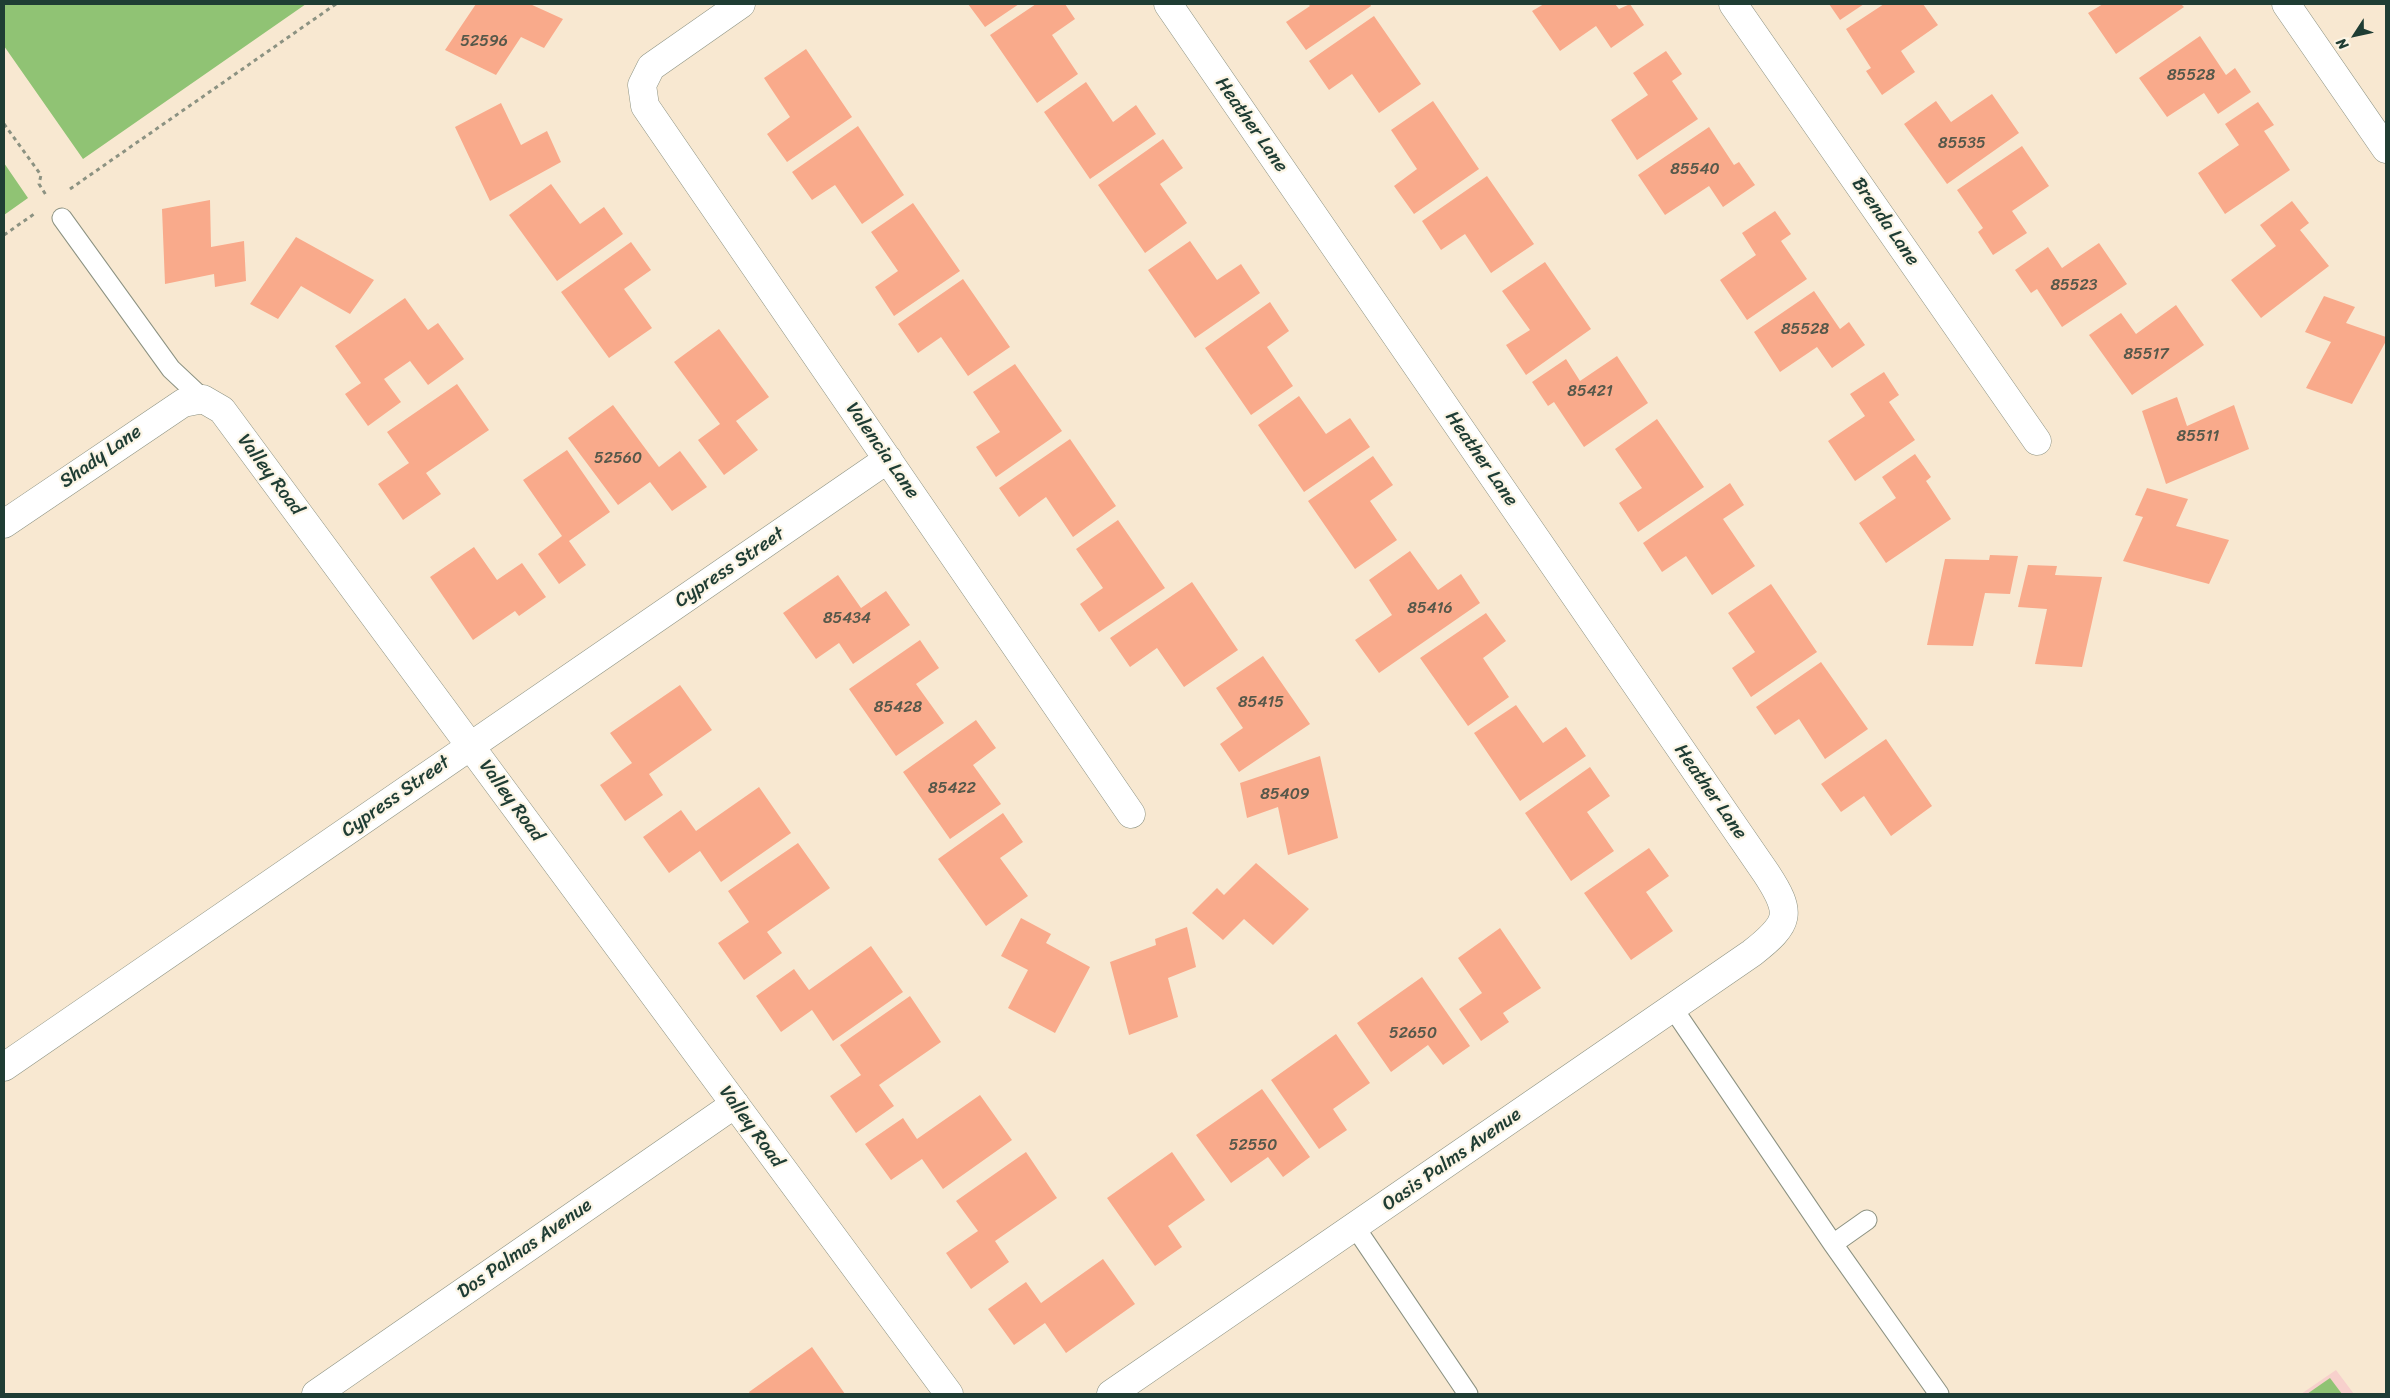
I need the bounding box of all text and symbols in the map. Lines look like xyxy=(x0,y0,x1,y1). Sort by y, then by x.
north arrow xyxy=(2330,10,2380,60)
house number: 52596 xyxy=(460,32,508,52)
text: N xyxy=(2329,33,2355,55)
house number: 85528 xyxy=(2167,66,2215,86)
street label: Heather Lane xyxy=(1210,73,1292,177)
house number: 85535 xyxy=(1938,134,1986,154)
house number: 85540 xyxy=(1670,160,1720,180)
street label: Brenda Lane xyxy=(1846,173,1924,271)
house number: 85523 xyxy=(2050,276,2098,296)
house number: 85528 xyxy=(1781,320,1829,340)
house number: 85517 xyxy=(2123,345,2169,365)
house number: 85421 xyxy=(1567,382,1613,402)
street label: Valencia Lane xyxy=(840,398,924,504)
street label: Heather Lane xyxy=(1440,407,1522,511)
street label: Shady Lane xyxy=(56,421,146,493)
house number: 85511 xyxy=(2177,427,2219,447)
street label: Valley Road xyxy=(232,430,308,520)
house number: 52560 xyxy=(594,449,642,469)
street label: Cypress Street xyxy=(671,523,789,613)
house number: 85416 xyxy=(1407,599,1453,619)
house number: 85434 xyxy=(823,609,871,629)
house number: 85415 xyxy=(1238,693,1284,713)
house number: 85428 xyxy=(874,698,922,718)
street label: Heather Lane xyxy=(1669,740,1751,844)
street label: Cypress Street xyxy=(337,751,455,843)
street label: Valley Road xyxy=(474,756,548,846)
house number: 85422 xyxy=(928,779,976,799)
house number: 85409 xyxy=(1260,785,1310,805)
house number: 52650 xyxy=(1389,1024,1437,1044)
street label: Valley Road xyxy=(714,1082,788,1172)
street label: Oasis Palms Avenue xyxy=(1378,1104,1526,1216)
house number: 52550 xyxy=(1229,1136,1277,1156)
street label: Dos Palmas Avenue xyxy=(453,1194,597,1304)

